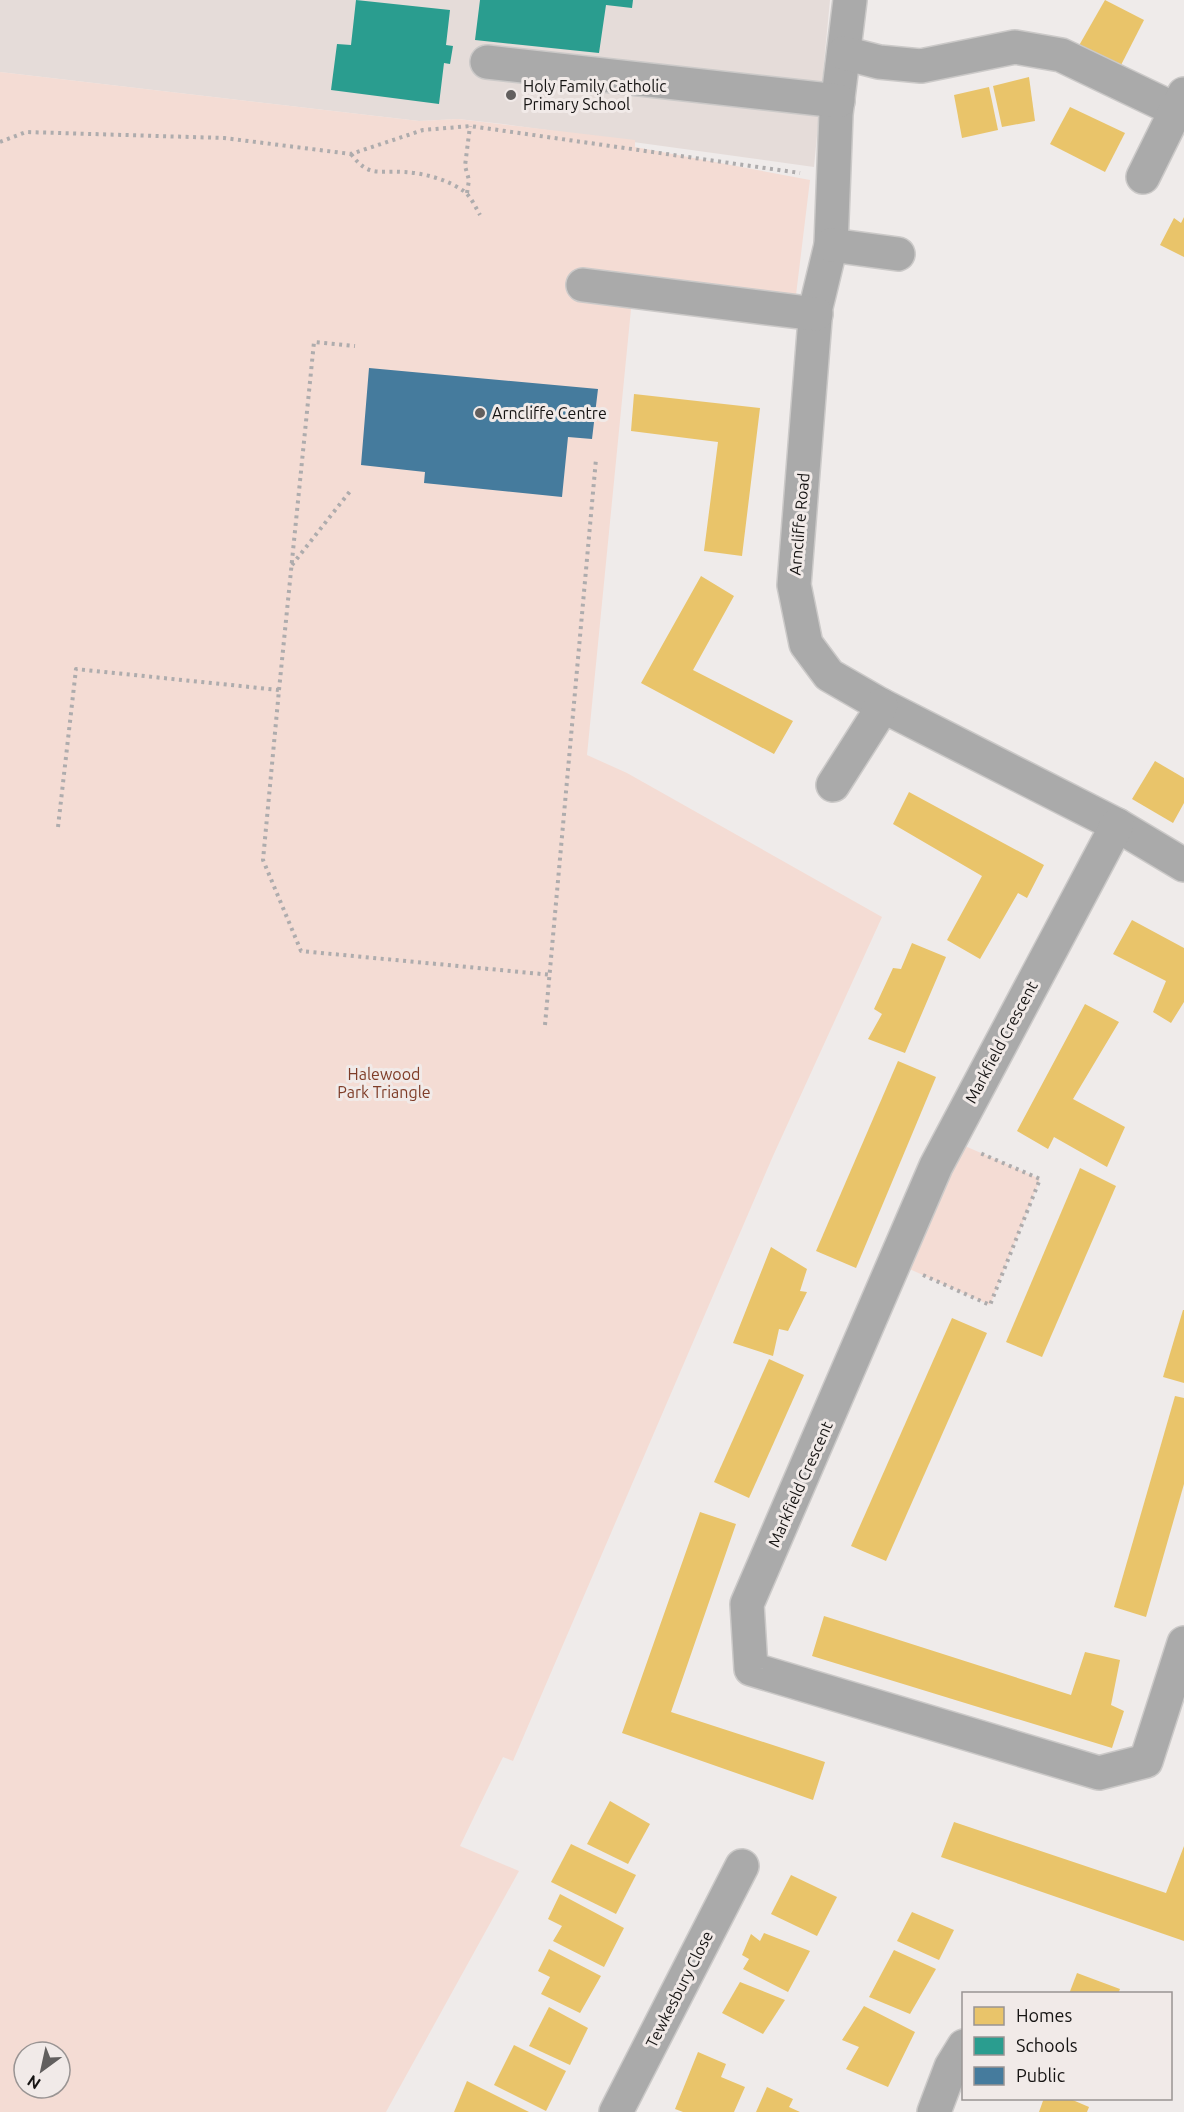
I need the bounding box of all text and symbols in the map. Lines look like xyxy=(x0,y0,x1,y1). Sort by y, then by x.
place label: Holy Family Catholic Primary School xyxy=(523,77,667,113)
marker: Holy Family Catholic Primary School xyxy=(504,88,518,102)
place label: Arncliffe Centre xyxy=(492,404,607,422)
marker: Arncliffe Centre xyxy=(473,406,487,420)
street label: Arncliffe Road xyxy=(786,472,812,576)
street label: Markfield Crescent xyxy=(961,977,1041,1106)
park label: Halewood Park Triangle xyxy=(337,1065,431,1101)
street label: Markfield Crescent xyxy=(764,1418,836,1550)
street label: Tewkesbury Close xyxy=(642,1928,716,2050)
legend xyxy=(962,1992,1172,2100)
text: Homes xyxy=(1016,2005,1073,2025)
text: Schools xyxy=(1016,2035,1078,2055)
north arrow xyxy=(12,2040,72,2100)
text: Public xyxy=(1016,2065,1065,2085)
text: N xyxy=(24,2072,44,2093)

